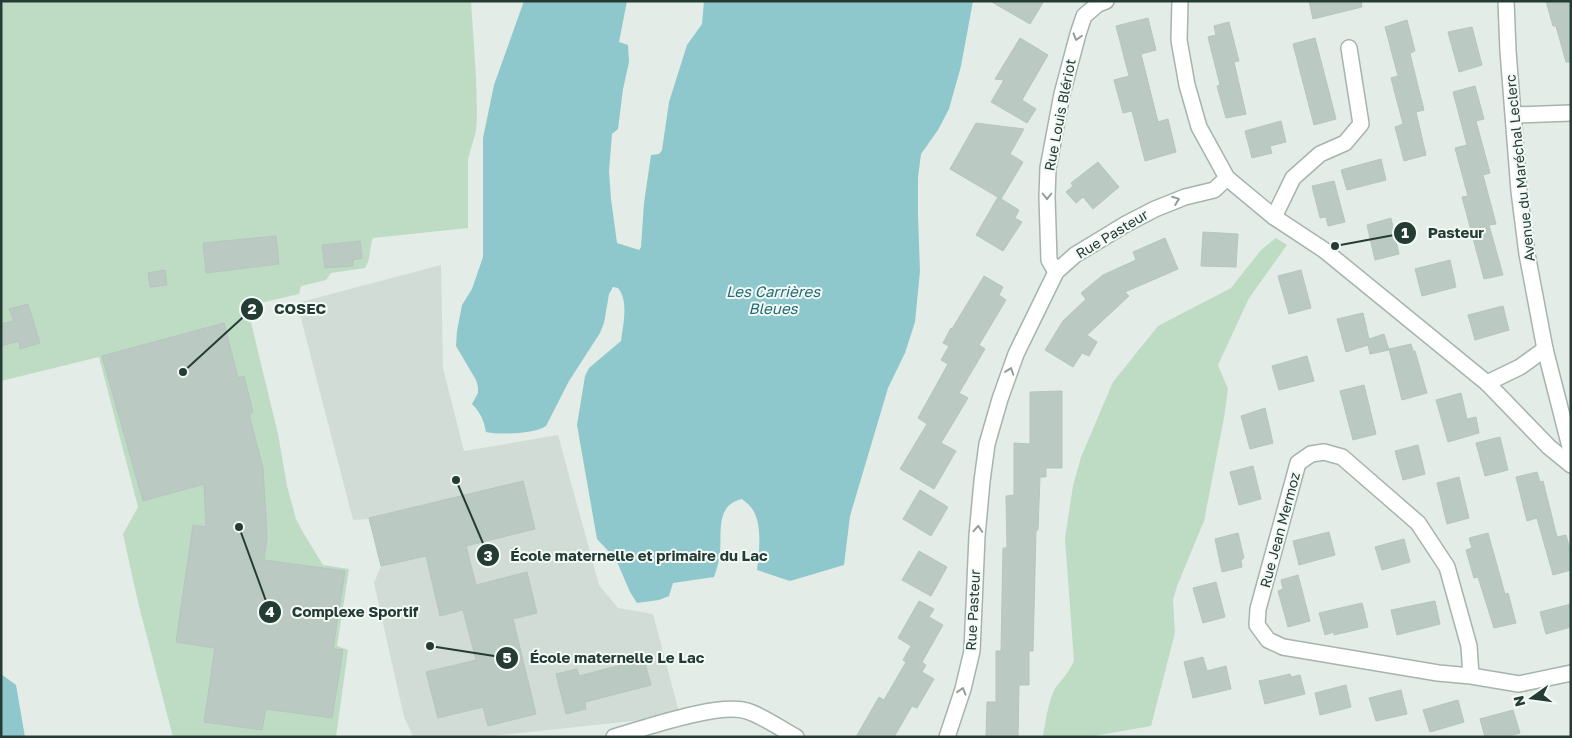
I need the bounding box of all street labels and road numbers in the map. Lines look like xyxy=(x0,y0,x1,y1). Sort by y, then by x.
street label: Rue Louis Blériot xyxy=(1040,57,1079,172)
street label: Avenue du Maréchal Leclerc xyxy=(1501,73,1538,262)
street label: Rue Pasteur xyxy=(1073,205,1151,262)
street label: Rue Jean Mermoz xyxy=(1256,470,1303,589)
street label: Rue Pasteur xyxy=(962,568,983,651)

